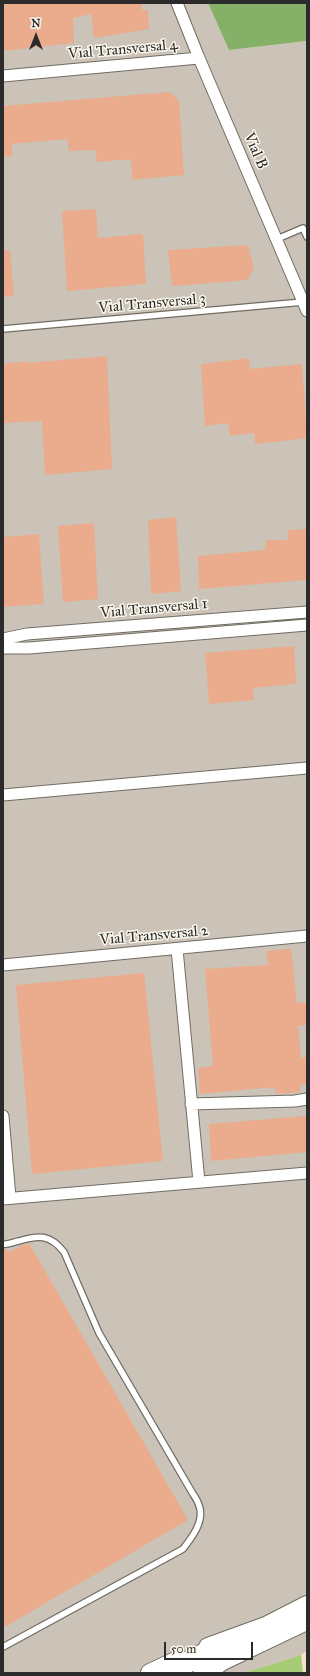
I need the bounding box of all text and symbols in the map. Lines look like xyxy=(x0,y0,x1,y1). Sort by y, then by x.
north arrow xyxy=(16,16,56,56)
text: N xyxy=(31,17,41,30)
street label: Vial Transversal 4 xyxy=(67,36,179,64)
street label: Vial B xyxy=(239,130,271,172)
street label: Vial Transversal 3 xyxy=(98,290,206,318)
street label: Vial Transversal 1 xyxy=(100,595,208,623)
street label: Vial Transversal 2 xyxy=(99,922,209,950)
scale bar xyxy=(166,1634,255,1660)
text: 50 m xyxy=(171,1642,196,1656)

